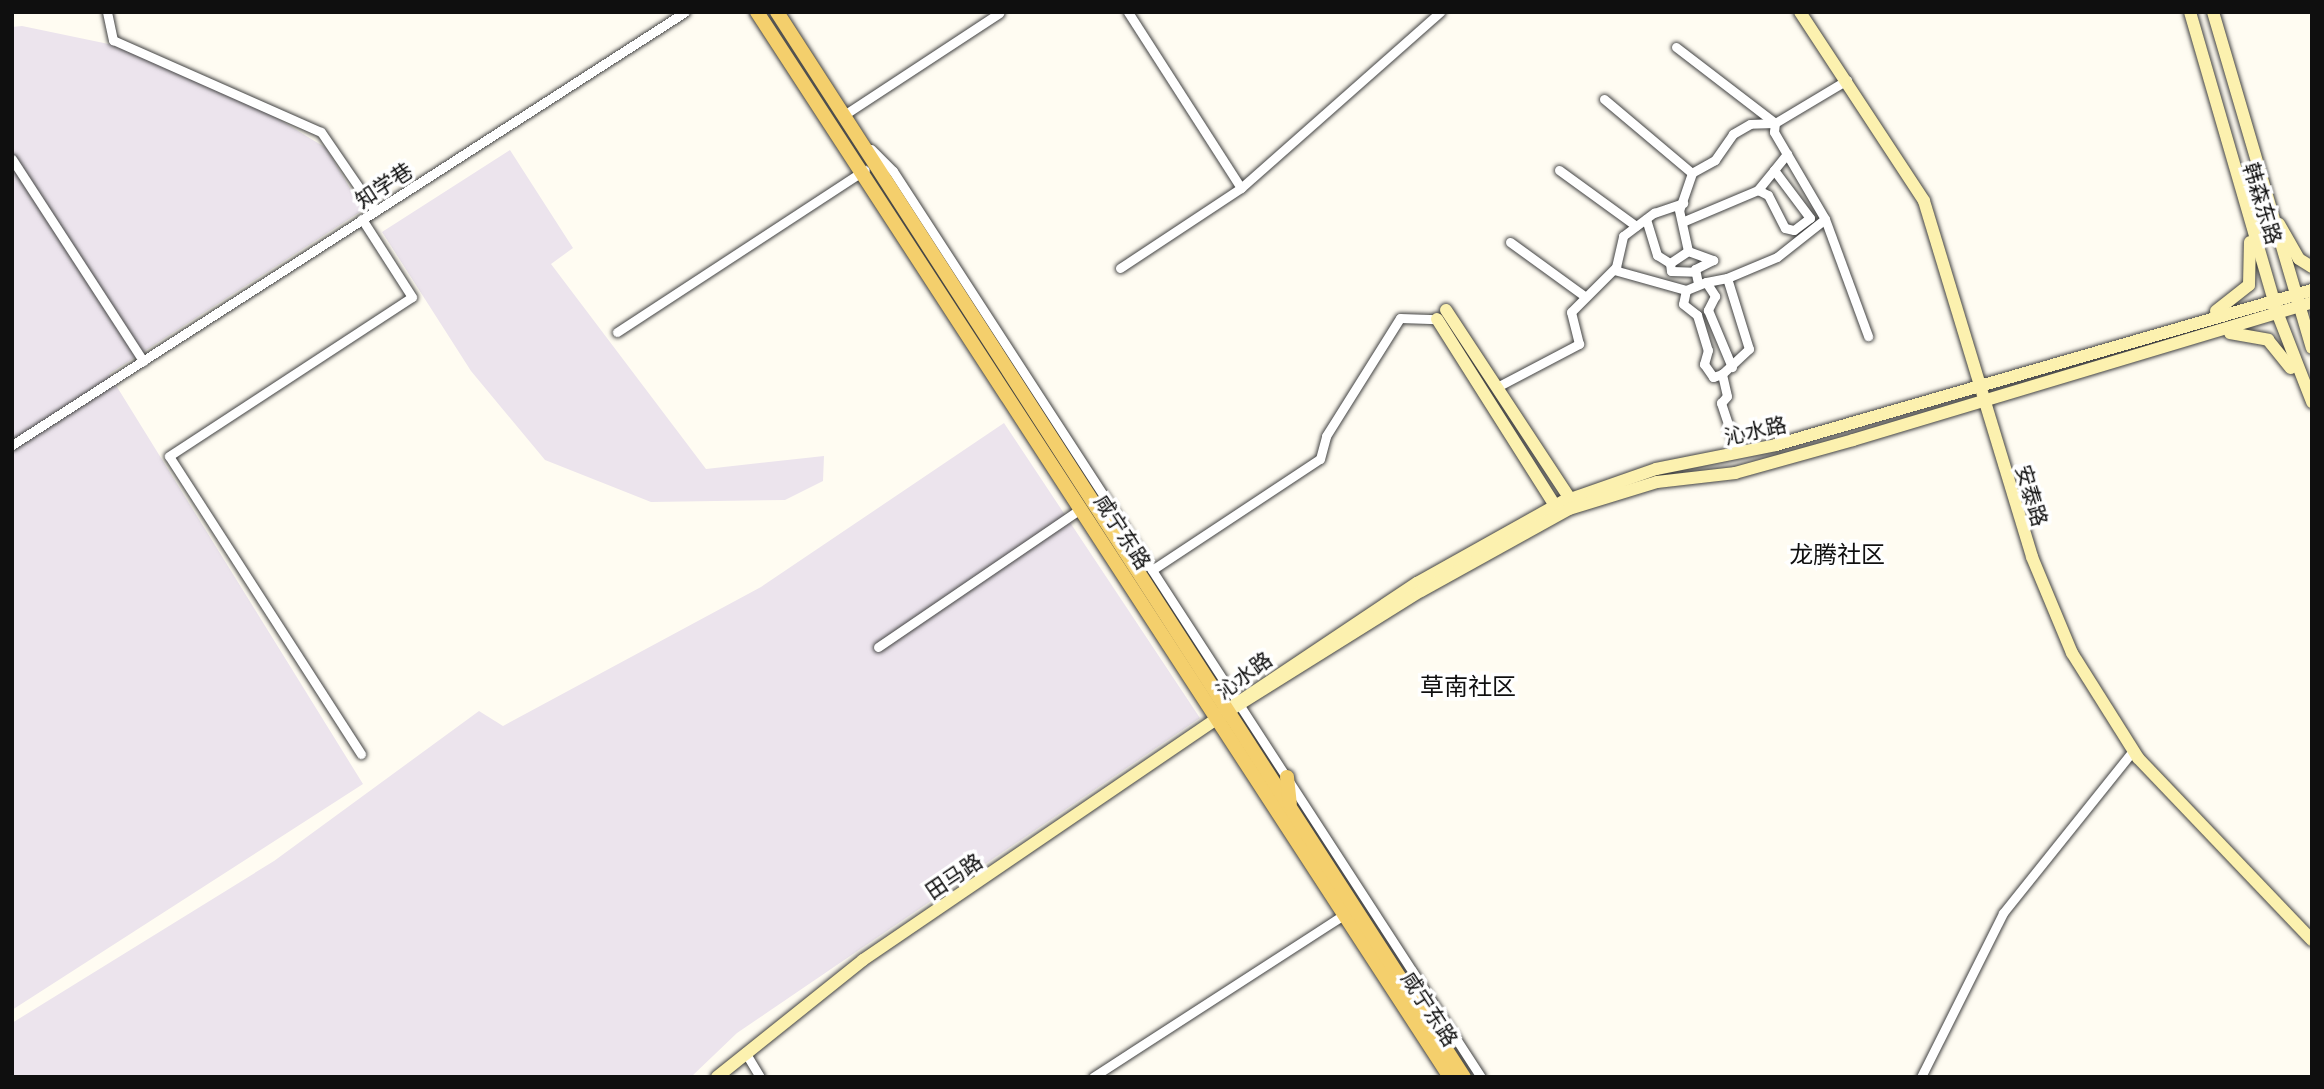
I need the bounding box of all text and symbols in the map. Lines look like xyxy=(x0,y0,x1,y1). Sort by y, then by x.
street label: 知学巷 xyxy=(350,156,416,212)
street label: 韩森东路 xyxy=(2240,159,2288,247)
street label: 沁水路 xyxy=(1722,410,1788,448)
street label: 安泰路 xyxy=(2012,461,2054,529)
street label: 咸宁东路 xyxy=(1091,489,1157,573)
district label: 龙腾社区 xyxy=(1789,539,1885,567)
street label: 沁水路 xyxy=(1210,645,1276,703)
district label: 草南社区 xyxy=(1420,671,1516,699)
street label: 田马路 xyxy=(920,847,986,903)
street label: 咸宁东路 xyxy=(1398,966,1464,1050)

